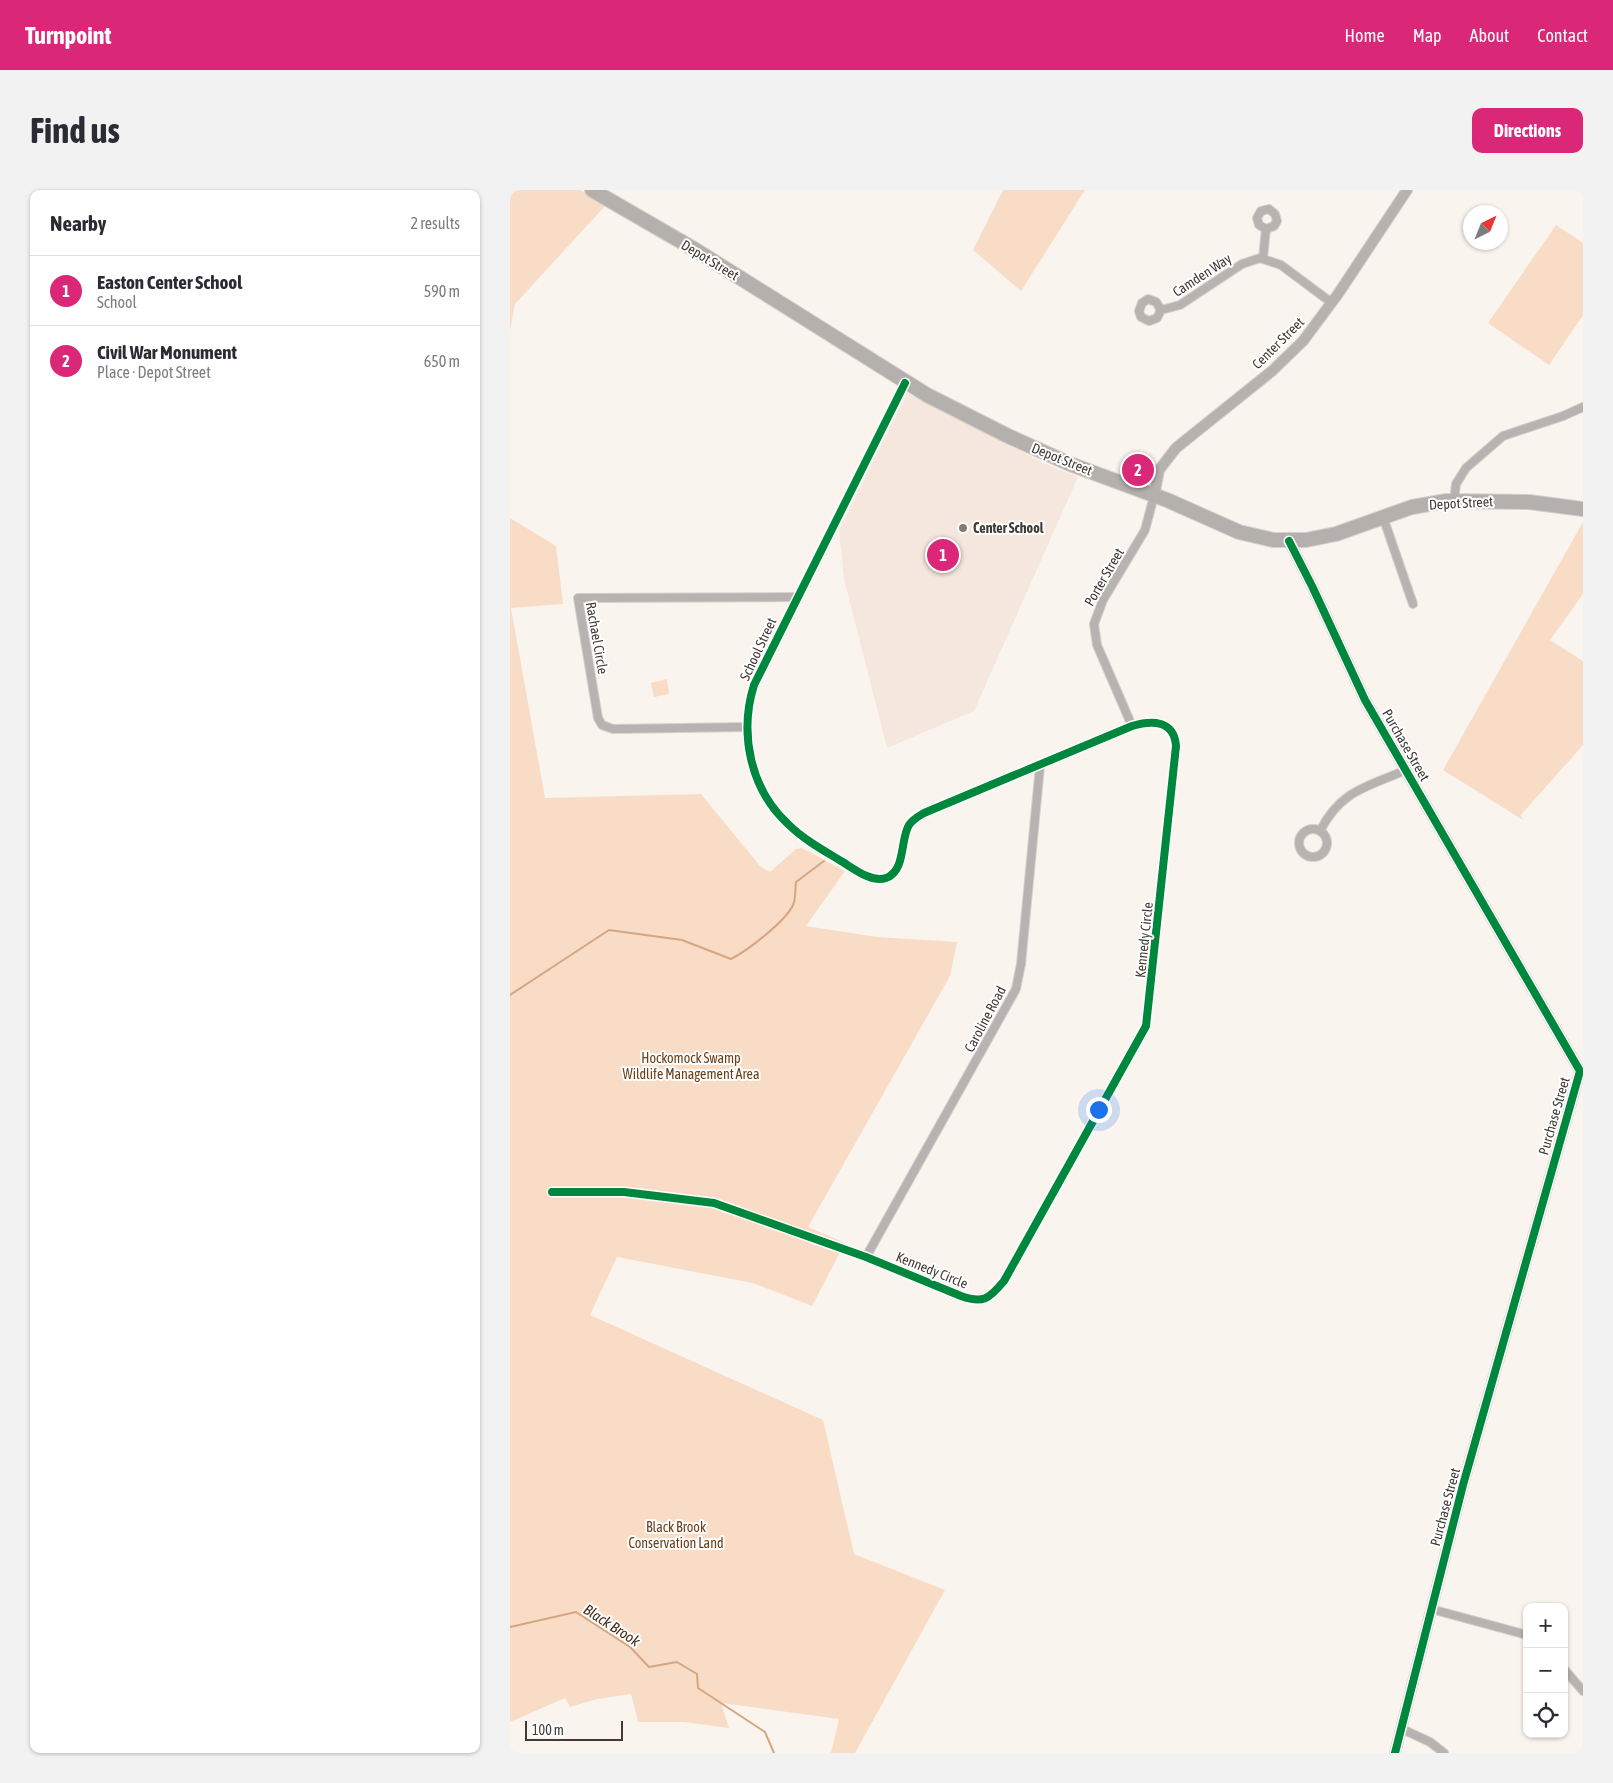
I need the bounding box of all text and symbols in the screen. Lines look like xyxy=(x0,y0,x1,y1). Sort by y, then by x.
text: Turnpoint xyxy=(25,22,111,49)
text: Home xyxy=(1345,25,1385,46)
text: Map xyxy=(1413,25,1442,46)
text: About xyxy=(1470,25,1509,46)
text: Contact xyxy=(1537,25,1588,46)
button: Directions xyxy=(1472,108,1583,153)
text: Find us xyxy=(30,110,120,150)
north arrow xyxy=(1463,205,1508,250)
text: Nearby xyxy=(50,211,106,235)
text: 2 results xyxy=(410,214,460,232)
street label: Depot Street xyxy=(678,237,742,283)
street label: Camden Way xyxy=(1170,250,1234,300)
text: Easton Center School xyxy=(97,271,242,293)
text: 1 xyxy=(62,282,70,300)
text: 590 m xyxy=(424,282,460,300)
text: School xyxy=(97,293,137,311)
street label: Center Street xyxy=(1249,314,1307,372)
text: Civil War Monument xyxy=(97,341,237,363)
text: 2 xyxy=(62,352,70,370)
text: 650 m xyxy=(424,352,460,370)
text: Place · Depot Street xyxy=(97,363,211,381)
street label: Depot Street xyxy=(1029,440,1095,478)
pin: 2 xyxy=(1122,451,1154,489)
street label: Depot Street xyxy=(1429,493,1493,513)
place label: Center School xyxy=(973,520,1044,536)
marker: Center School xyxy=(957,522,969,534)
pin: 1 xyxy=(927,536,959,574)
street label: Porter Street xyxy=(1081,545,1127,609)
street label: Rachael Circle xyxy=(583,601,611,675)
street label: School Street xyxy=(737,615,779,683)
street label: Purchase Street xyxy=(1379,706,1433,784)
street label: Kennedy Circle xyxy=(1132,901,1156,979)
street label: Caroline Road xyxy=(961,983,1009,1055)
park label: Hockomock Swamp Wildlife Management Area xyxy=(623,1050,759,1082)
street label: Purchase Street xyxy=(1535,1075,1573,1157)
your location xyxy=(1086,1097,1112,1123)
street label: Kennedy Circle xyxy=(894,1248,970,1292)
street label: Purchase Street xyxy=(1427,1466,1463,1548)
park label: Black Brook Conservation Land xyxy=(628,1519,724,1551)
water label: Black Brook xyxy=(581,1600,644,1650)
map controls xyxy=(1523,1603,1568,1738)
button: + xyxy=(1523,1603,1568,1648)
button: − xyxy=(1523,1648,1568,1693)
button: locate xyxy=(1523,1693,1568,1738)
scale bar xyxy=(525,1718,622,1741)
text: 100 m xyxy=(532,1722,564,1738)

